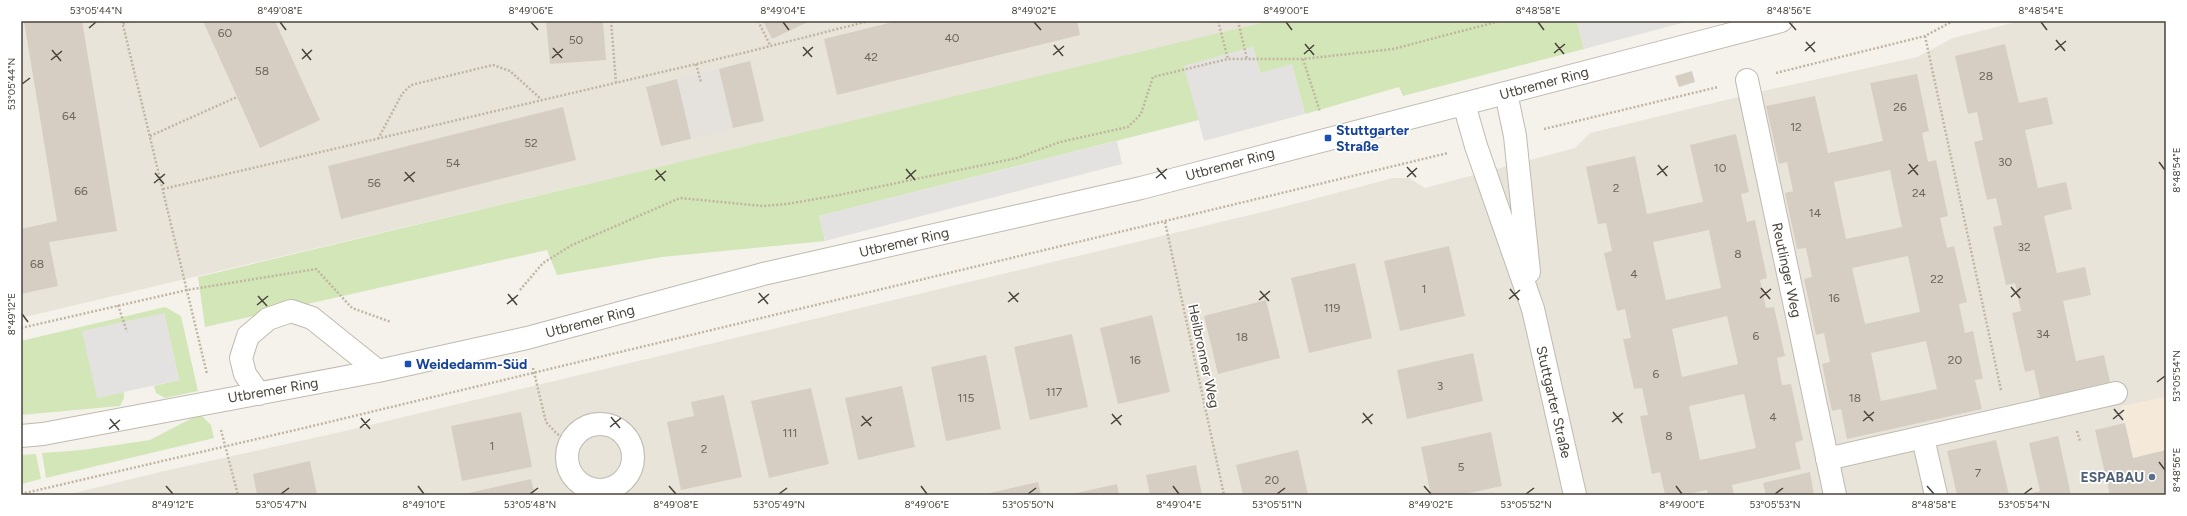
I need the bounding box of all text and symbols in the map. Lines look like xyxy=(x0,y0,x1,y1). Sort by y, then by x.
text: 53°05'44"N xyxy=(70,4,122,17)
text: 8°49'08"E xyxy=(257,4,303,17)
text: 8°49'06"E xyxy=(509,4,554,17)
text: 8°49'04"E xyxy=(760,4,806,17)
text: 8°49'02"E xyxy=(1012,4,1056,17)
text: 8°49'00"E xyxy=(1263,4,1309,17)
text: 8°48'58"E xyxy=(1515,4,1561,17)
text: 8°48'56"E xyxy=(1767,4,1811,17)
text: 8°48'54"E xyxy=(2018,4,2064,17)
house number: 60 xyxy=(218,26,233,40)
house number: 40 xyxy=(944,31,960,45)
house number: 50 xyxy=(569,33,584,47)
house number: 42 xyxy=(864,50,878,64)
text: 53°05'44"N xyxy=(5,58,18,110)
street label: Utbremer Ring xyxy=(1498,63,1591,104)
house number: 58 xyxy=(255,64,269,78)
house number: 28 xyxy=(1979,69,1993,83)
house number: 26 xyxy=(1893,100,1907,114)
house number: 64 xyxy=(62,109,77,123)
house number: 12 xyxy=(1790,120,1802,134)
place label: Stuttgarter Straße xyxy=(1336,122,1410,155)
marker: Stuttgarter Straße xyxy=(1323,133,1333,143)
house number: 52 xyxy=(524,136,538,150)
street label: Utbremer Ring xyxy=(1184,144,1277,185)
text: 8°48'54"E xyxy=(2170,147,2183,193)
house number: 30 xyxy=(1998,155,2012,169)
house number: 54 xyxy=(446,156,461,170)
house number: 10 xyxy=(1714,161,1727,175)
house number: 56 xyxy=(367,176,381,190)
house number: 2 xyxy=(1613,181,1619,195)
house number: 66 xyxy=(74,184,88,198)
house number: 24 xyxy=(1912,186,1927,200)
house number: 14 xyxy=(1809,206,1822,220)
street label: Reutlinger Weg xyxy=(1768,221,1805,319)
street label: Utbremer Ring xyxy=(858,224,951,261)
house number: 32 xyxy=(2017,240,2031,254)
house number: 8 xyxy=(1734,247,1742,261)
house number: 68 xyxy=(30,257,44,271)
house number: 4 xyxy=(1630,267,1638,281)
house number: 22 xyxy=(1930,272,1944,286)
house number: 1 xyxy=(1422,282,1426,296)
house number: 16 xyxy=(1828,291,1840,305)
text: 8°49'12"E xyxy=(5,293,18,335)
street label: Utbremer Ring xyxy=(544,301,637,342)
house number: 119 xyxy=(1324,301,1341,315)
street label: Heilbronner Weg xyxy=(1184,303,1223,410)
house number: 34 xyxy=(2036,327,2051,341)
house number: 6 xyxy=(1753,329,1760,343)
house number: 18 xyxy=(1236,330,1248,344)
street label: Stuttgarter Straße xyxy=(1532,344,1575,460)
text: 53°05'54"N xyxy=(2170,350,2183,402)
house number: 16 xyxy=(1129,353,1141,367)
house number: 20 xyxy=(1948,353,1963,367)
place label: Weidedamm-Süd xyxy=(416,356,527,373)
marker: Weidedamm-Süd xyxy=(403,359,413,369)
house number: 6 xyxy=(1653,367,1660,381)
street label: Utbremer Ring xyxy=(227,374,320,407)
house number: 3 xyxy=(1437,379,1443,393)
house number: 117 xyxy=(1046,385,1063,399)
house number: 115 xyxy=(958,391,975,405)
house number: 18 xyxy=(1849,391,1861,405)
house number: 4 xyxy=(1769,410,1777,424)
house number: 111 xyxy=(783,426,797,440)
house number: 8 xyxy=(1665,429,1673,443)
house number: 1 xyxy=(490,439,494,453)
house number: 2 xyxy=(701,442,707,456)
text: 8°48'56"E xyxy=(2170,448,2183,492)
house number: 5 xyxy=(1458,460,1465,474)
house number: 7 xyxy=(1975,466,1982,480)
place label: ESPABAU xyxy=(2080,469,2144,486)
marker: ESPABAU xyxy=(2147,472,2157,482)
house number: 20 xyxy=(1265,473,1280,487)
text: 8°49'12"E xyxy=(152,498,194,511)
text: 53°05'47"N xyxy=(255,498,307,511)
text: 8°49'10"E xyxy=(402,498,446,511)
text: 53°05'48"N xyxy=(504,498,556,511)
text: 8°49'08"E xyxy=(653,498,699,511)
text: 53°05'49"N xyxy=(753,498,805,511)
text: 8°49'06"E xyxy=(905,498,950,511)
text: 53°05'50"N xyxy=(1002,498,1054,511)
text: 8°49'04"E xyxy=(1156,498,1202,511)
text: 53°05'51"N xyxy=(1252,498,1302,511)
text: 8°49'02"E xyxy=(1409,498,1453,511)
text: 53°05'52"N xyxy=(1500,498,1552,511)
text: 8°49'00"E xyxy=(1659,498,1705,511)
text: 53°05'53"N xyxy=(1749,498,1801,511)
text: 8°48'58"E xyxy=(1911,498,1957,511)
text: 53°05'54"N xyxy=(1998,498,2050,511)

